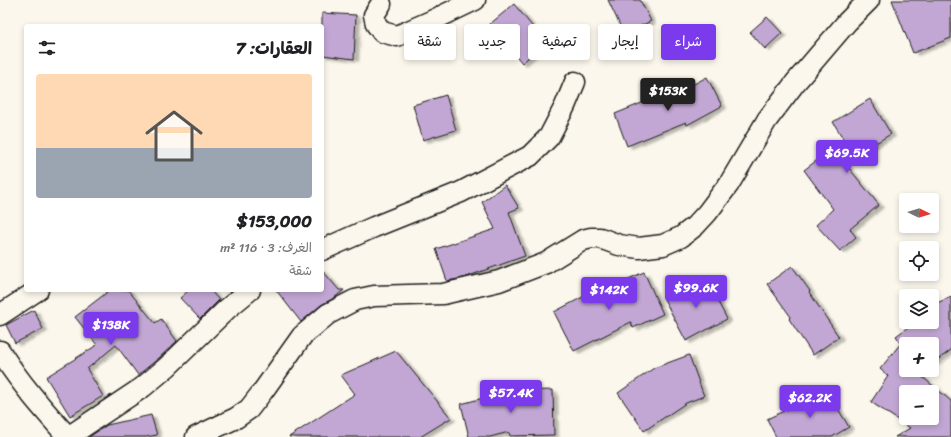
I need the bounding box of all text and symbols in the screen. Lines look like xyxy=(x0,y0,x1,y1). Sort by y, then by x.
chip: شقة xyxy=(404,24,456,60)
chip: جديد xyxy=(464,24,520,60)
chip: تصفية xyxy=(528,24,590,60)
chip: إيجار xyxy=(598,24,653,60)
chip: شراء xyxy=(661,24,716,60)
text: العقارات: 7 xyxy=(236,33,312,63)
icon: filters xyxy=(36,37,58,59)
pin: $153K xyxy=(640,78,696,112)
text: $153K xyxy=(649,79,687,102)
icon: home xyxy=(138,100,210,172)
pin: $69.5K xyxy=(814,140,880,174)
text: $69.5K xyxy=(825,141,869,164)
north arrow xyxy=(899,193,939,233)
map controls xyxy=(899,193,939,425)
text: $153,000 xyxy=(237,206,312,236)
text: الغرف: 3 · 116 m² xyxy=(220,236,312,259)
button: locate xyxy=(899,241,939,281)
text: شقة xyxy=(289,259,312,282)
pin: $99.6K xyxy=(663,275,729,309)
text: $99.6K xyxy=(674,276,718,299)
pin: $142K xyxy=(581,277,637,311)
text: $142K xyxy=(590,278,628,301)
button: layers xyxy=(899,289,939,329)
pin: $138K xyxy=(83,312,139,346)
text: $138K xyxy=(92,313,130,336)
button: + xyxy=(899,337,939,377)
pin: $57.4K xyxy=(478,380,544,414)
text: $57.4K xyxy=(489,381,533,404)
pin: $62.2K xyxy=(777,385,843,419)
button: − xyxy=(899,385,939,425)
text: $62.2K xyxy=(789,386,831,409)

